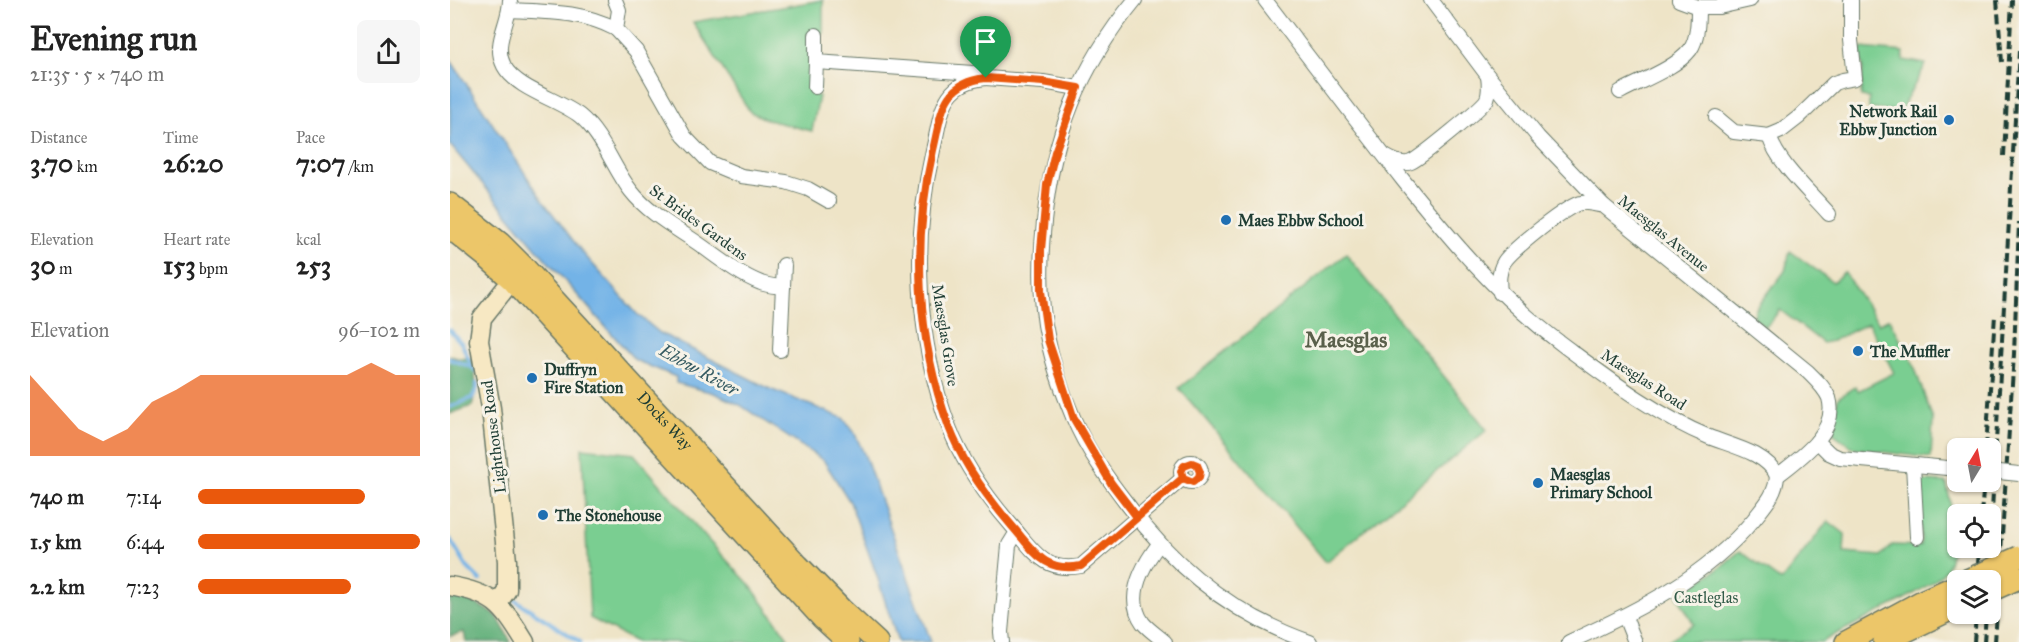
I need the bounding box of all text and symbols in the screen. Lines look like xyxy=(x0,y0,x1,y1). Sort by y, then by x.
pin xyxy=(960,16,1011,78)
text: Evening run xyxy=(30,19,197,59)
button: share xyxy=(357,20,420,83)
icon: arrive xyxy=(969,25,1002,58)
text: 21:35 · 5 × 740 m xyxy=(30,62,164,86)
place label: Network Rail Ebbw Junction xyxy=(1839,102,1938,140)
marker: Network Rail Ebbw Junction xyxy=(1942,113,1956,127)
text: Distance xyxy=(30,128,87,147)
text: Time xyxy=(163,128,198,147)
text: Pace xyxy=(296,128,325,147)
text: 3.70 xyxy=(30,147,73,179)
text: 26:20 xyxy=(163,147,224,179)
text: 7:07 xyxy=(296,147,345,179)
text: km xyxy=(73,157,98,176)
text: /km xyxy=(345,157,374,176)
street label: St Brides Gardens xyxy=(646,180,752,264)
street label: Maesglas Avenue xyxy=(1614,191,1713,277)
place label: Maes Ebbw School xyxy=(1238,211,1364,230)
marker: Maes Ebbw School xyxy=(1219,213,1233,227)
text: Elevation xyxy=(30,230,94,249)
text: Heart rate xyxy=(163,230,230,249)
text: kcal xyxy=(296,230,321,249)
text: 30 xyxy=(30,249,56,281)
text: 153 xyxy=(163,249,196,281)
text: 253 xyxy=(296,249,331,281)
text: m xyxy=(56,259,72,278)
text: bpm xyxy=(196,259,228,278)
street label: Maesglas Grove xyxy=(927,283,963,388)
text: Elevation xyxy=(30,318,109,342)
text: 96–102 m xyxy=(338,318,420,342)
district label: Maesglas xyxy=(1305,326,1387,353)
water label: Ebbw River xyxy=(655,339,744,402)
place label: The Muffler xyxy=(1869,342,1951,361)
marker: The Muffler xyxy=(1851,344,1865,358)
street label: Maesglas Road xyxy=(1597,345,1690,415)
place label: Duffryn Fire Station xyxy=(544,360,624,397)
marker: Duffryn Fire Station xyxy=(525,371,539,385)
street label: Lighthouse Road xyxy=(477,379,511,495)
street label: Docks Way xyxy=(633,388,697,454)
north arrow xyxy=(1947,438,2001,492)
map controls xyxy=(1947,438,2001,624)
place label: Maesglas Primary School xyxy=(1550,465,1653,503)
marker: Maesglas Primary School xyxy=(1531,476,1545,490)
text: 740 m xyxy=(30,485,84,509)
text: 7:14 xyxy=(126,485,161,509)
button: locate xyxy=(1947,504,2001,558)
place label: The Stonehouse xyxy=(554,506,662,525)
marker: The Stonehouse xyxy=(536,508,550,522)
text: 1.5 km xyxy=(30,530,81,554)
text: 6:44 xyxy=(126,530,164,554)
button: layers xyxy=(1947,570,2001,624)
text: 2.2 km xyxy=(30,575,85,599)
text: 7:23 xyxy=(126,575,160,599)
park label: Castleglas xyxy=(1674,588,1738,608)

